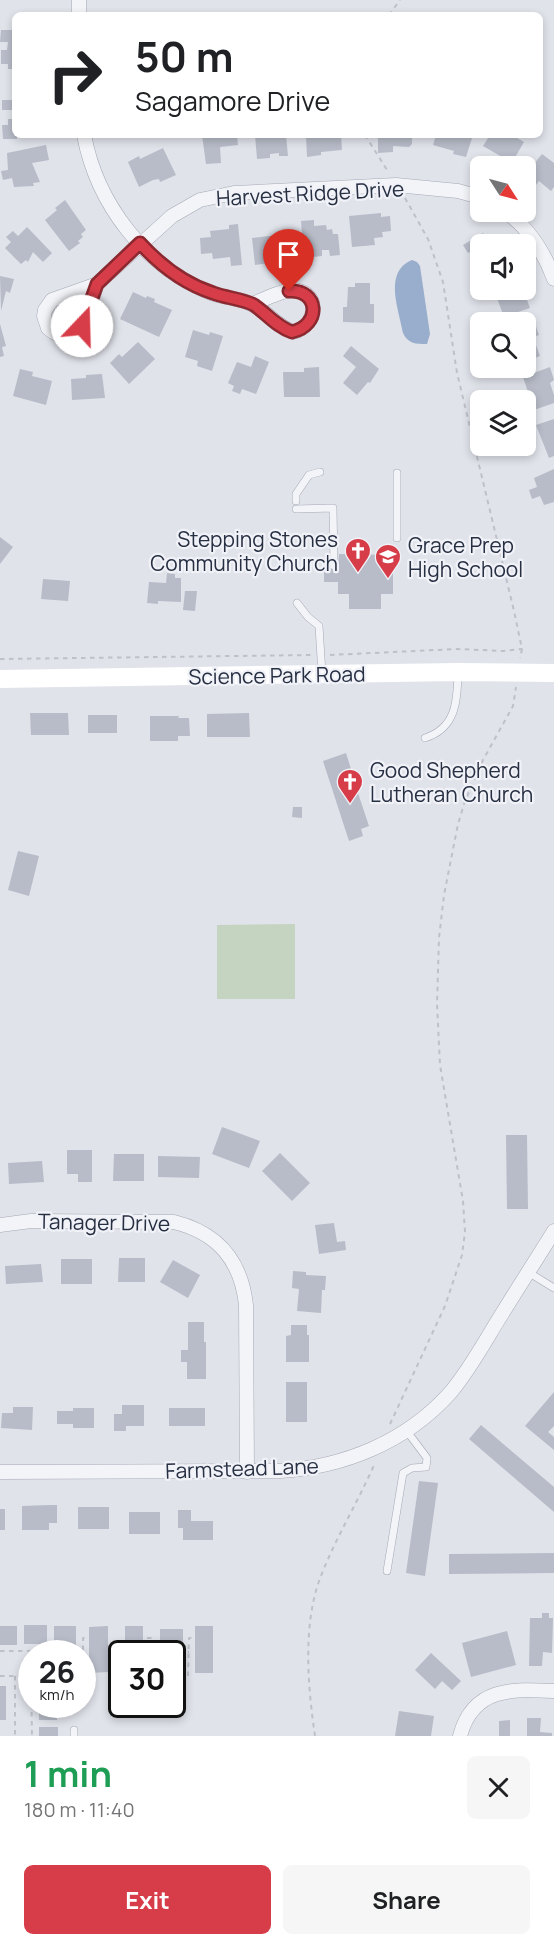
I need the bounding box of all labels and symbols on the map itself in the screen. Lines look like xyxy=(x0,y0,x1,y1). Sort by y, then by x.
north arrow xyxy=(470,156,536,222)
street label: Harvest Ridge Drive xyxy=(215,174,405,212)
pin xyxy=(263,229,314,291)
position arrow xyxy=(50,294,114,358)
place label: Stepping Stones Community Church xyxy=(150,525,338,577)
place label: Grace Prep High School xyxy=(408,531,523,583)
church icon: Stepping Stones Community Church xyxy=(343,536,373,574)
school or university icon: Grace Prep High School xyxy=(373,542,403,580)
street label: Science Park Road xyxy=(188,659,366,691)
place label: Good Shepherd Lutheran Church xyxy=(370,756,533,808)
church icon: Good Shepherd Lutheran Church xyxy=(335,767,365,805)
street label: Tanager Drive xyxy=(38,1207,170,1237)
street label: Farmstead Lane xyxy=(165,1451,319,1485)
speed limit sign: 30 xyxy=(108,1640,186,1718)

